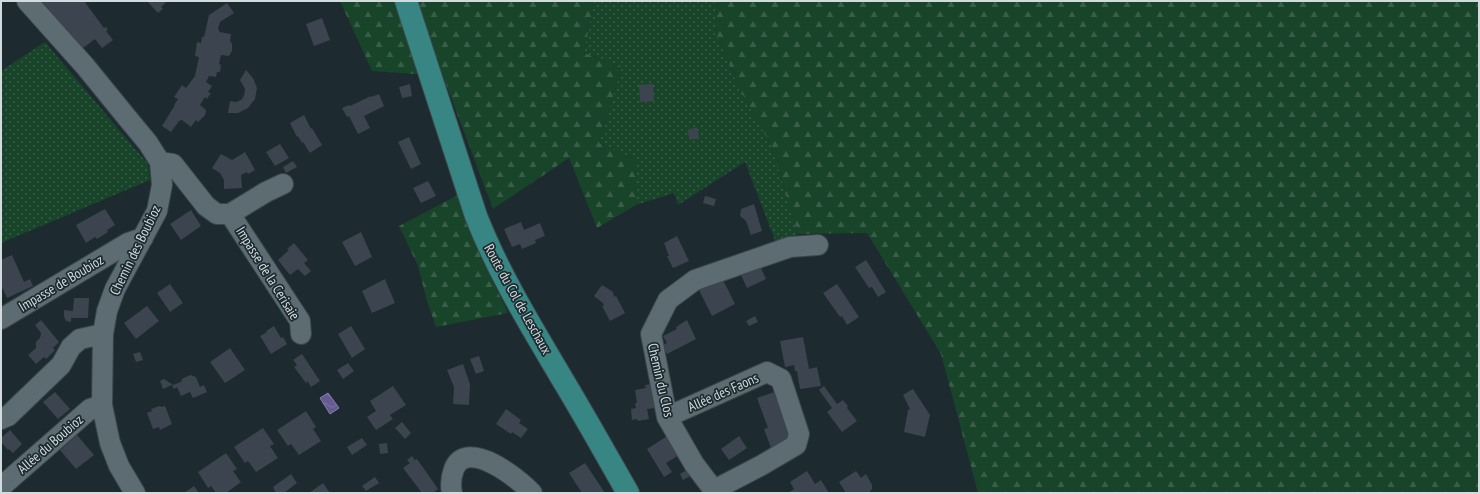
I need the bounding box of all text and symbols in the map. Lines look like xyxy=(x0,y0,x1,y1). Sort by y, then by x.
street label: Chemin des Boubioz xyxy=(105,202,165,298)
street label: Impasse de la Cerisaie xyxy=(232,223,304,323)
street label: Route du Col de Leschaux xyxy=(480,241,556,357)
street label: Impasse de Boubioz xyxy=(15,251,107,315)
street label: Chemin du Clos xyxy=(644,341,678,419)
street label: Allée des Faons xyxy=(685,368,761,416)
street label: Allée du Boubioz xyxy=(13,410,87,478)

